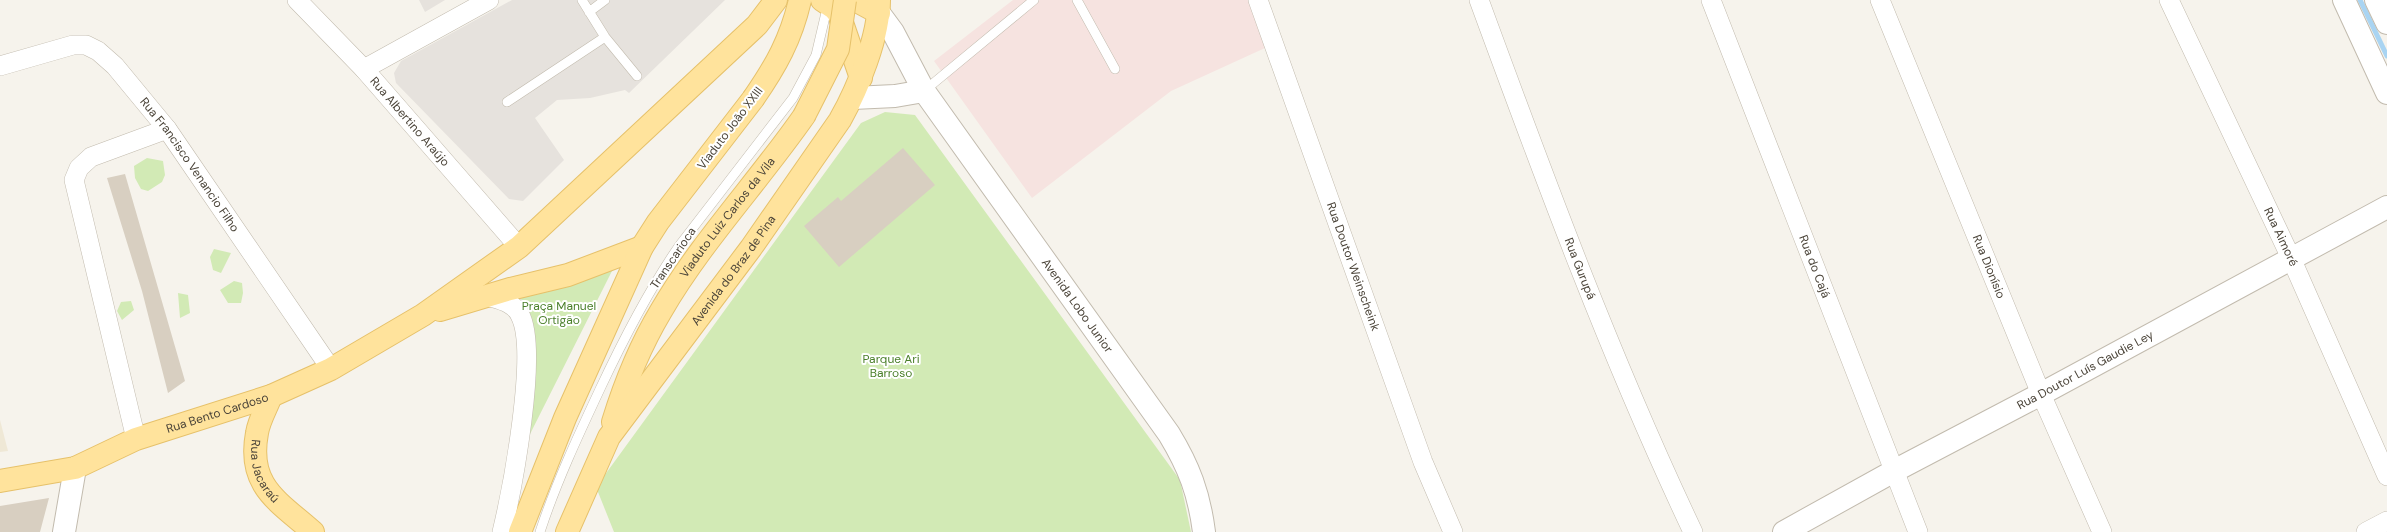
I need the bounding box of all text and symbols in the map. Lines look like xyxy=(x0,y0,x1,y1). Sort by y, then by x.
street label: Rua Albertino Araújo xyxy=(366,73,453,170)
street label: Viaduto João XXIII xyxy=(694,83,766,173)
street label: Rua Francisco Venancio Filho xyxy=(136,94,243,235)
street label: Viaduto Luiz Carlos da Vila xyxy=(676,154,779,281)
street label: Rua Doutor Weinscheink xyxy=(1323,200,1384,333)
street label: Rua Aimoré xyxy=(2260,205,2302,269)
street label: Avenida do Braz de Pina xyxy=(688,212,779,329)
street label: Transcarioca xyxy=(646,224,700,292)
street label: Rua Dionísio xyxy=(1969,232,2009,301)
street label: Rua do Cajá xyxy=(1795,233,1834,300)
street label: Rua Gurupá xyxy=(1561,235,1599,302)
street label: Avenida Lobo Junior xyxy=(1038,255,1117,357)
park label: Praça Manuel Ortigão xyxy=(522,298,596,328)
street label: Rua Doutor Luís Gaudie Ley xyxy=(2014,327,2157,413)
park label: Parque Ari Barroso xyxy=(862,351,920,381)
street label: Rua Bento Cardoso xyxy=(164,389,271,437)
street label: Rua Jacaraú xyxy=(247,439,283,506)

